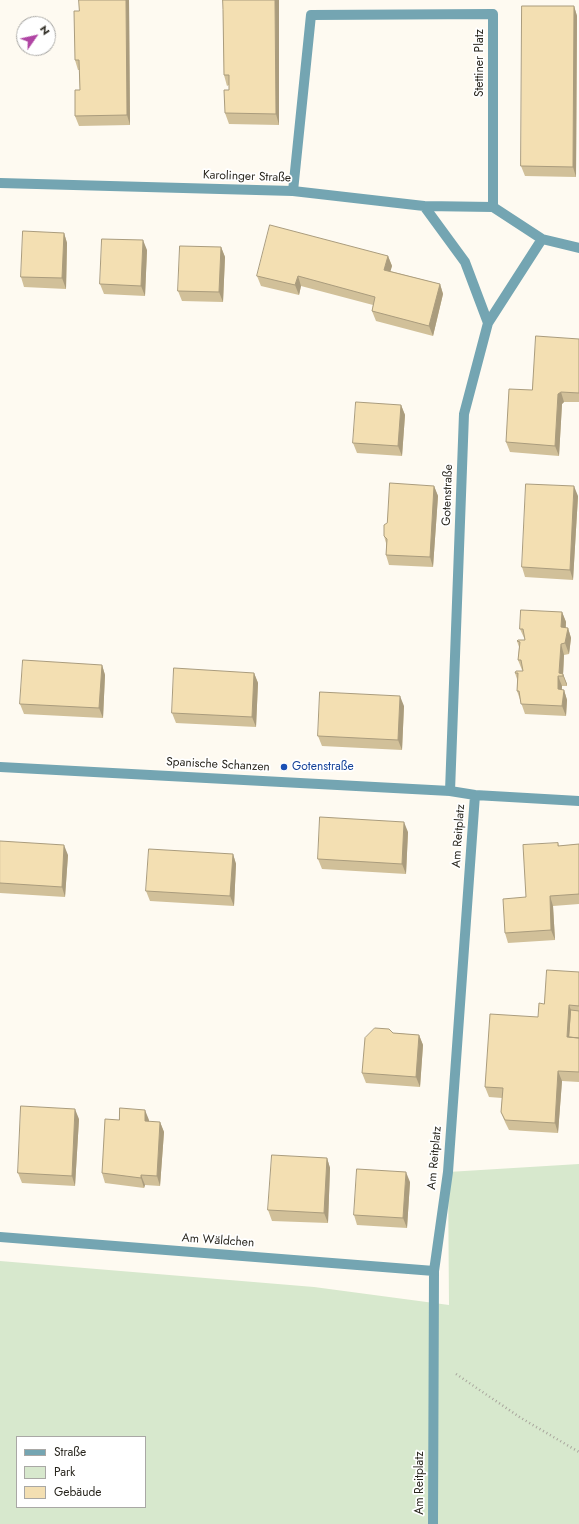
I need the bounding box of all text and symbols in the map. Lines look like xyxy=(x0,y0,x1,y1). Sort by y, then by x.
north arrow xyxy=(16,16,56,56)
text: N xyxy=(36,22,54,38)
street label: Stettiner Platz xyxy=(473,29,487,97)
street label: Karolinger Straße xyxy=(203,168,291,186)
street label: Gotenstraße xyxy=(440,464,456,526)
street label: Spanische Schanzen xyxy=(166,755,270,775)
place label: Gotenstraße xyxy=(292,760,354,774)
marker: Gotenstraße xyxy=(279,762,289,772)
street label: Am Reitplatz xyxy=(450,804,468,868)
street label: Am Reitplatz xyxy=(425,1126,445,1190)
street label: Am Wäldchen xyxy=(181,1231,255,1251)
legend xyxy=(16,1436,146,1508)
text: Straße xyxy=(54,1443,86,1461)
street label: Am Reitplatz xyxy=(413,1451,427,1515)
text: Park xyxy=(54,1463,75,1481)
text: Gebäude xyxy=(54,1483,101,1501)

